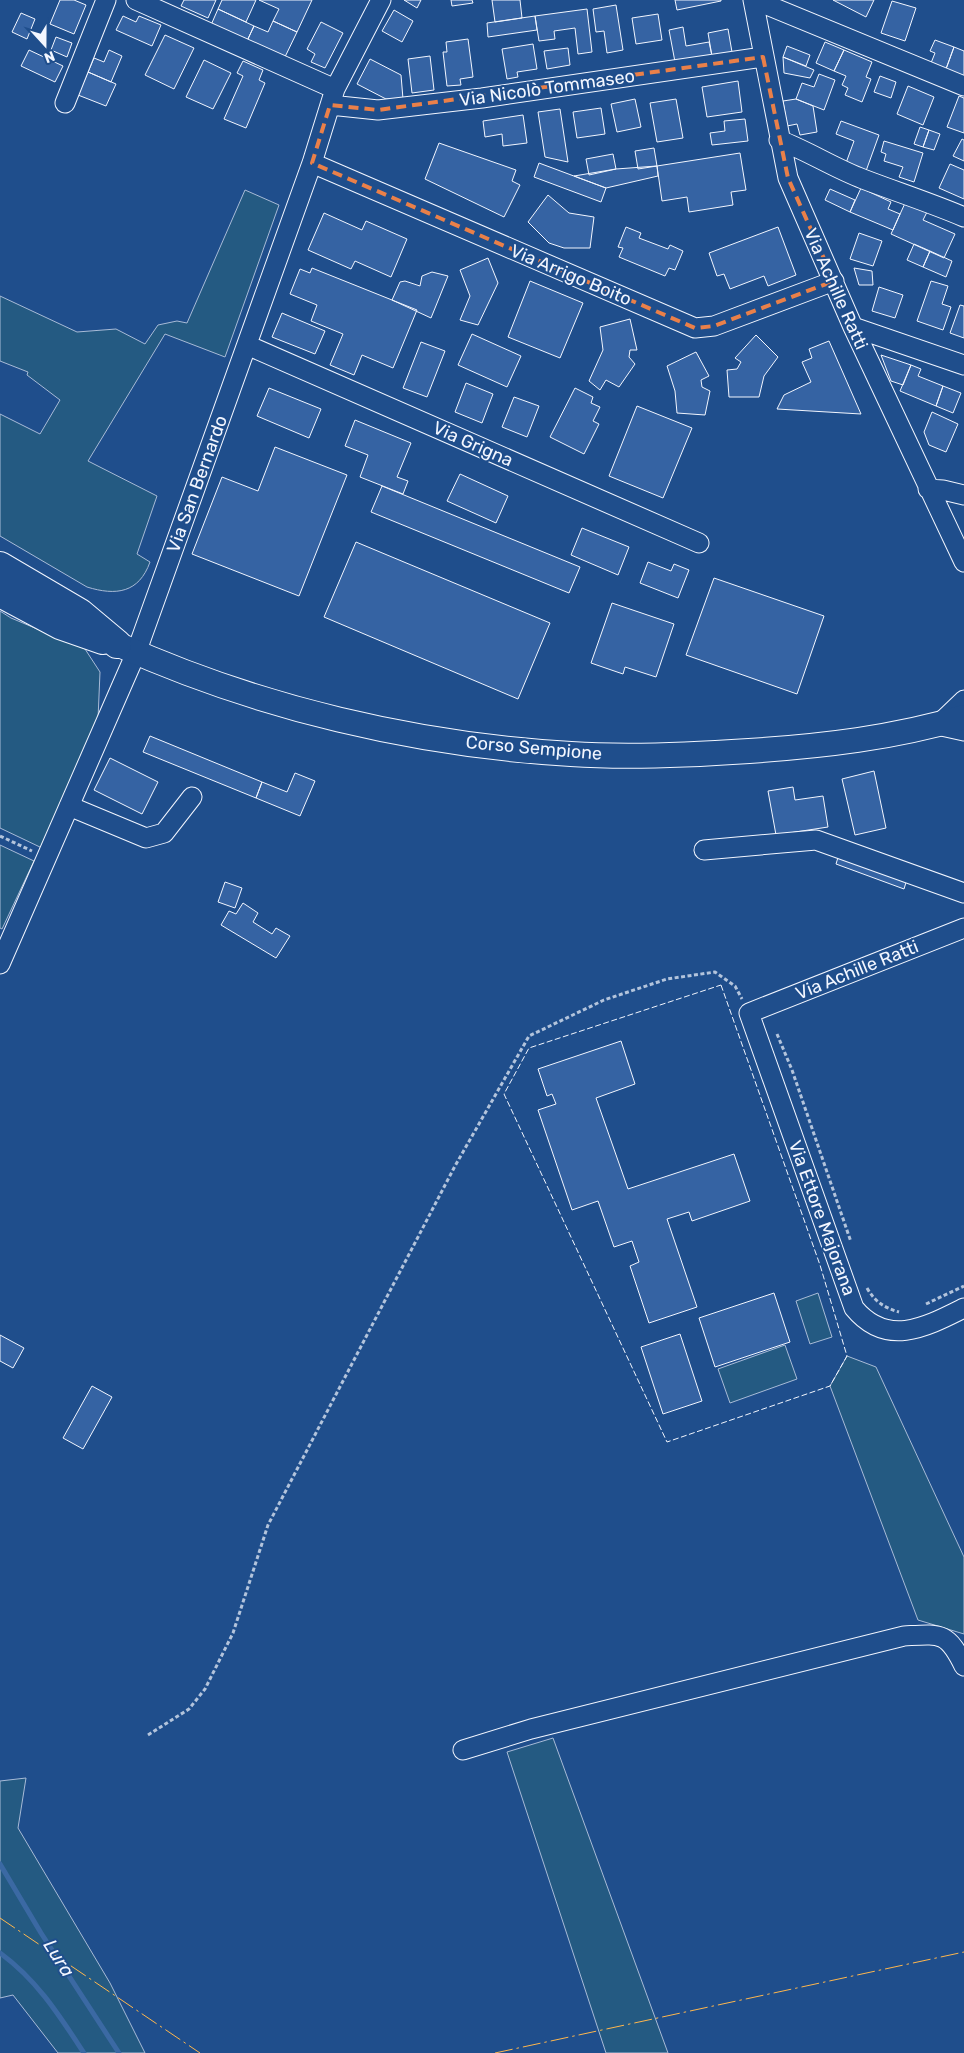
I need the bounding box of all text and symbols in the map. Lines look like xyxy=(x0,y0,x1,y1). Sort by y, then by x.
north arrow xyxy=(20,20,70,70)
text: N xyxy=(42,47,57,66)
street label: Via Nicolò Tommaseo xyxy=(458,65,636,111)
street label: Via Achille Ratti xyxy=(799,225,873,353)
street label: Via Arrigo Boito xyxy=(507,240,635,310)
street label: Via San Bernardo xyxy=(162,412,232,556)
street label: Via Grigna xyxy=(429,417,517,471)
street label: Corso Sempione xyxy=(465,731,603,765)
street label: Via Achille Ratti xyxy=(792,935,922,1005)
street label: Via Ettore Majorana xyxy=(784,1137,860,1299)
water label: Lura xyxy=(39,1935,79,1981)

